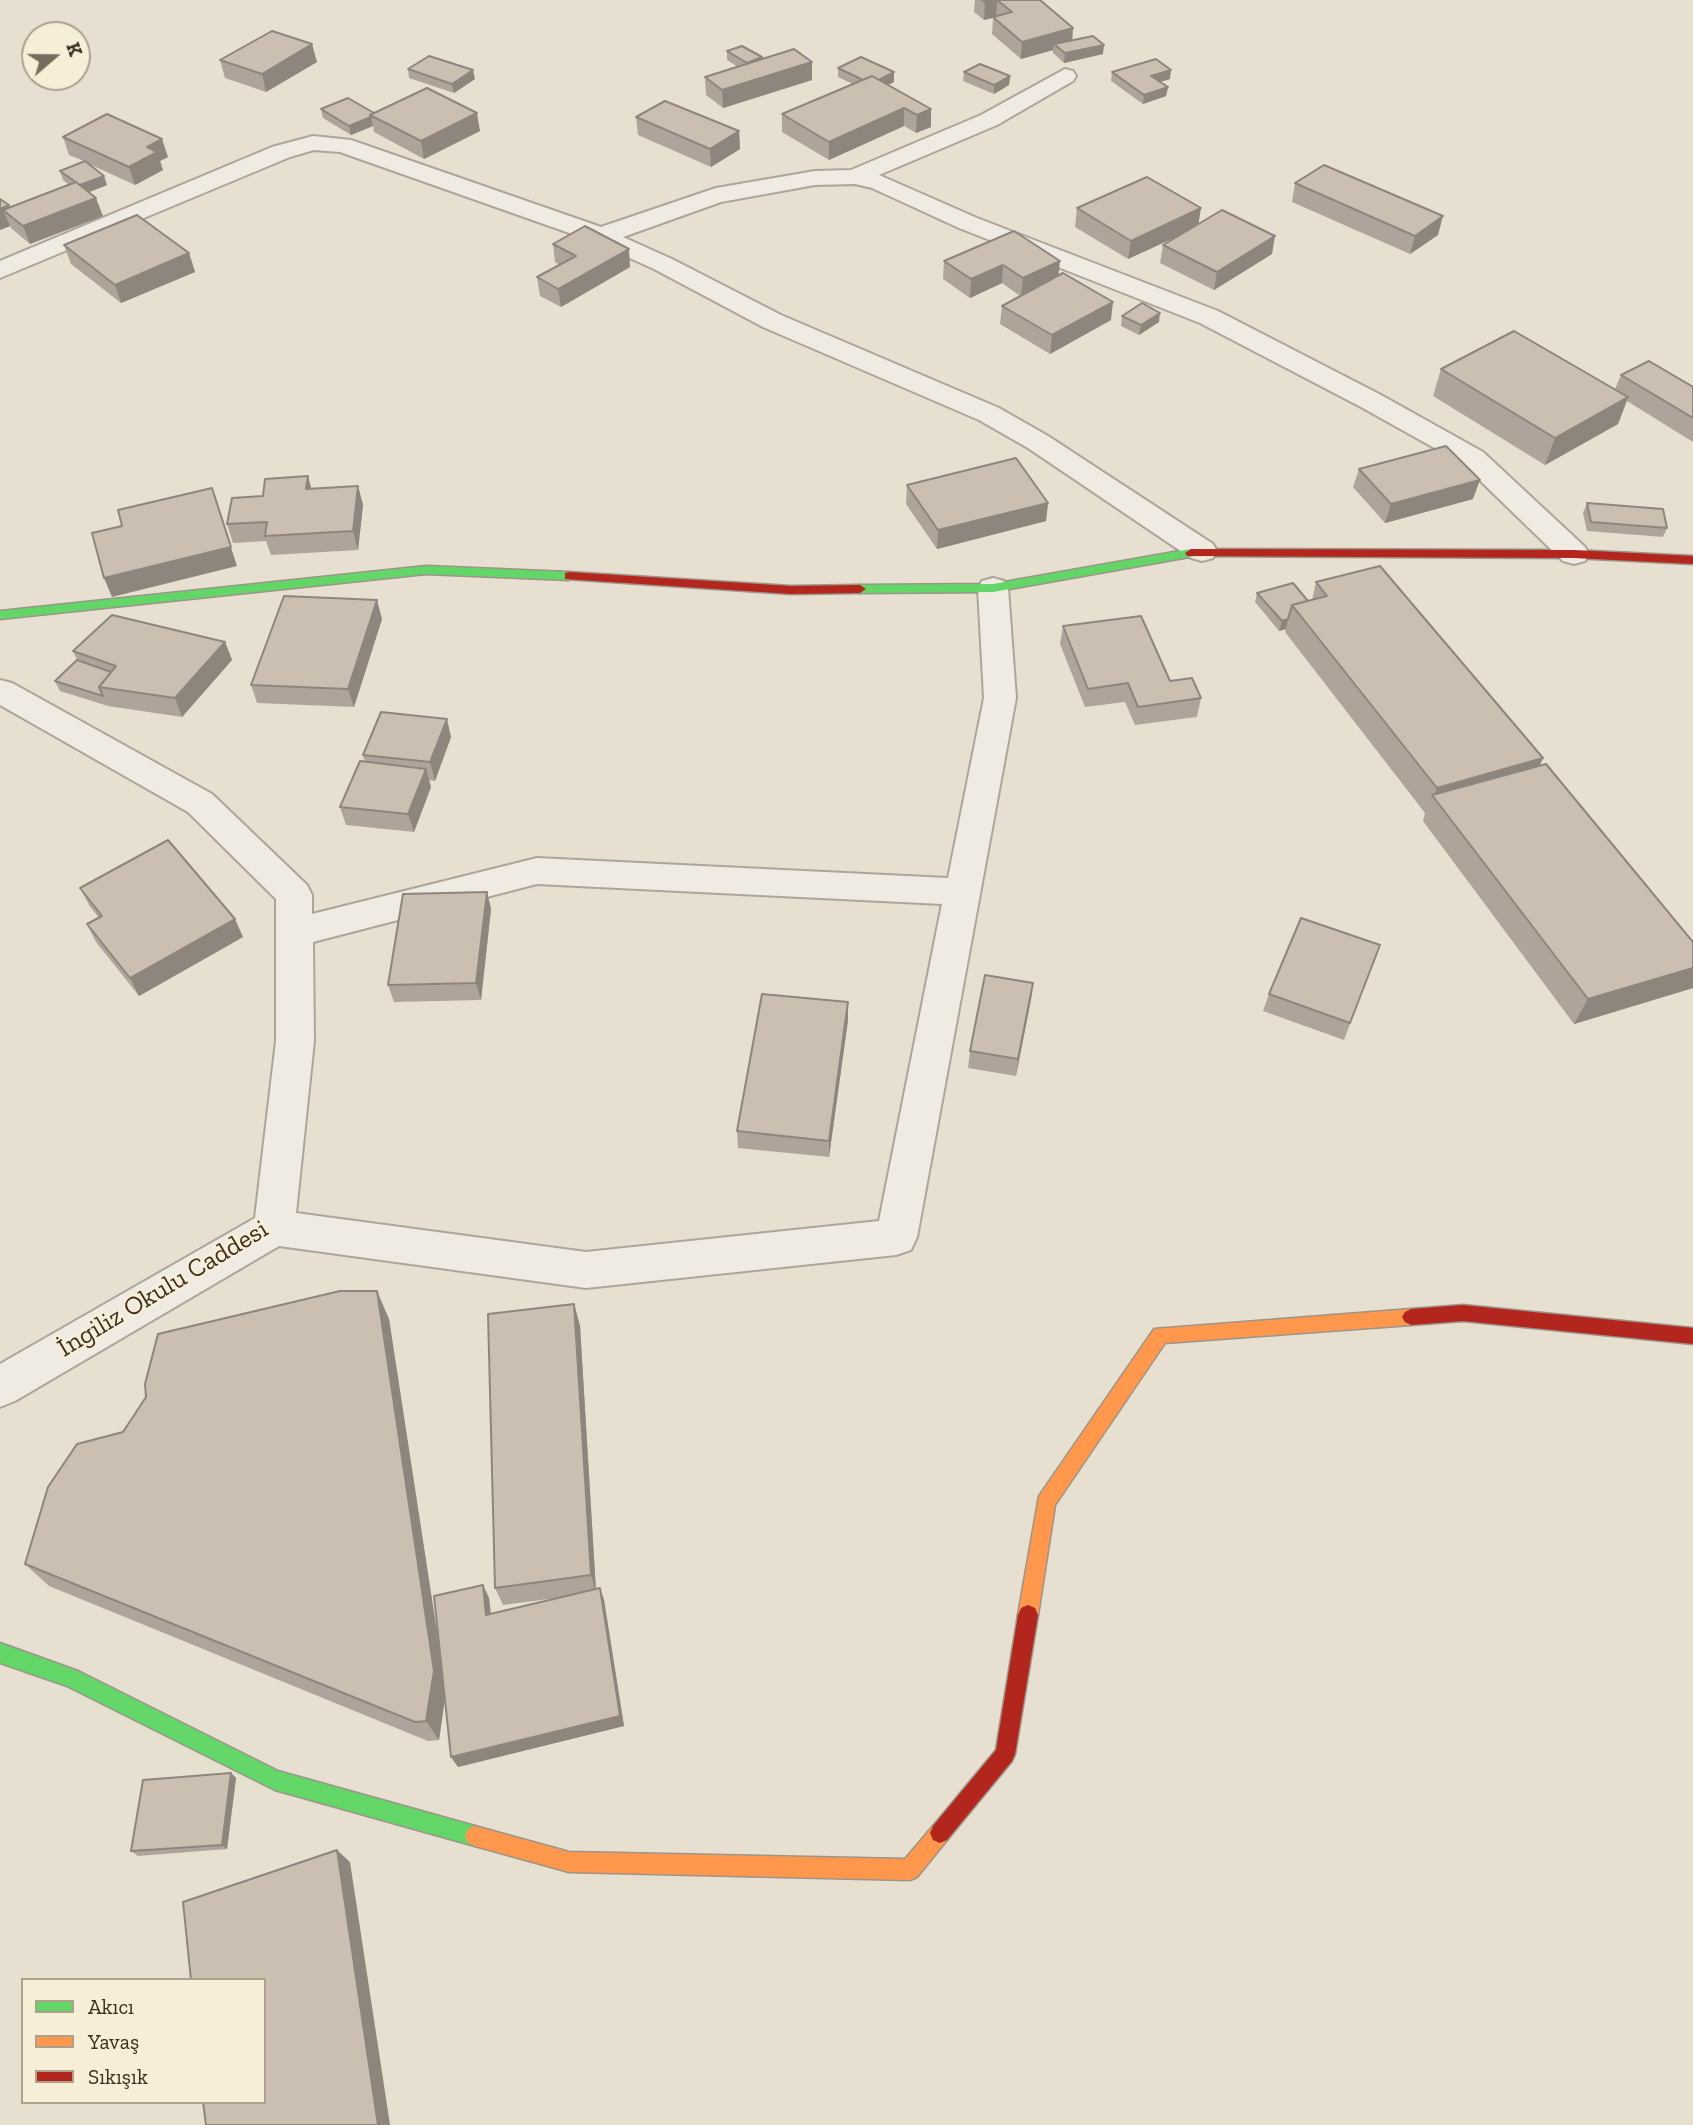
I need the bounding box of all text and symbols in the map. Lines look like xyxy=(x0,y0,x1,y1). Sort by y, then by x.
north arrow xyxy=(21,21,91,91)
text: K xyxy=(61,39,87,59)
street label: İngiliz Okulu Caddesi xyxy=(52,1214,274,1364)
legend xyxy=(21,1978,266,2104)
text: Akıcı xyxy=(88,1994,134,2019)
text: Yavaş xyxy=(88,2029,139,2054)
text: Sıkışık xyxy=(88,2064,148,2089)

